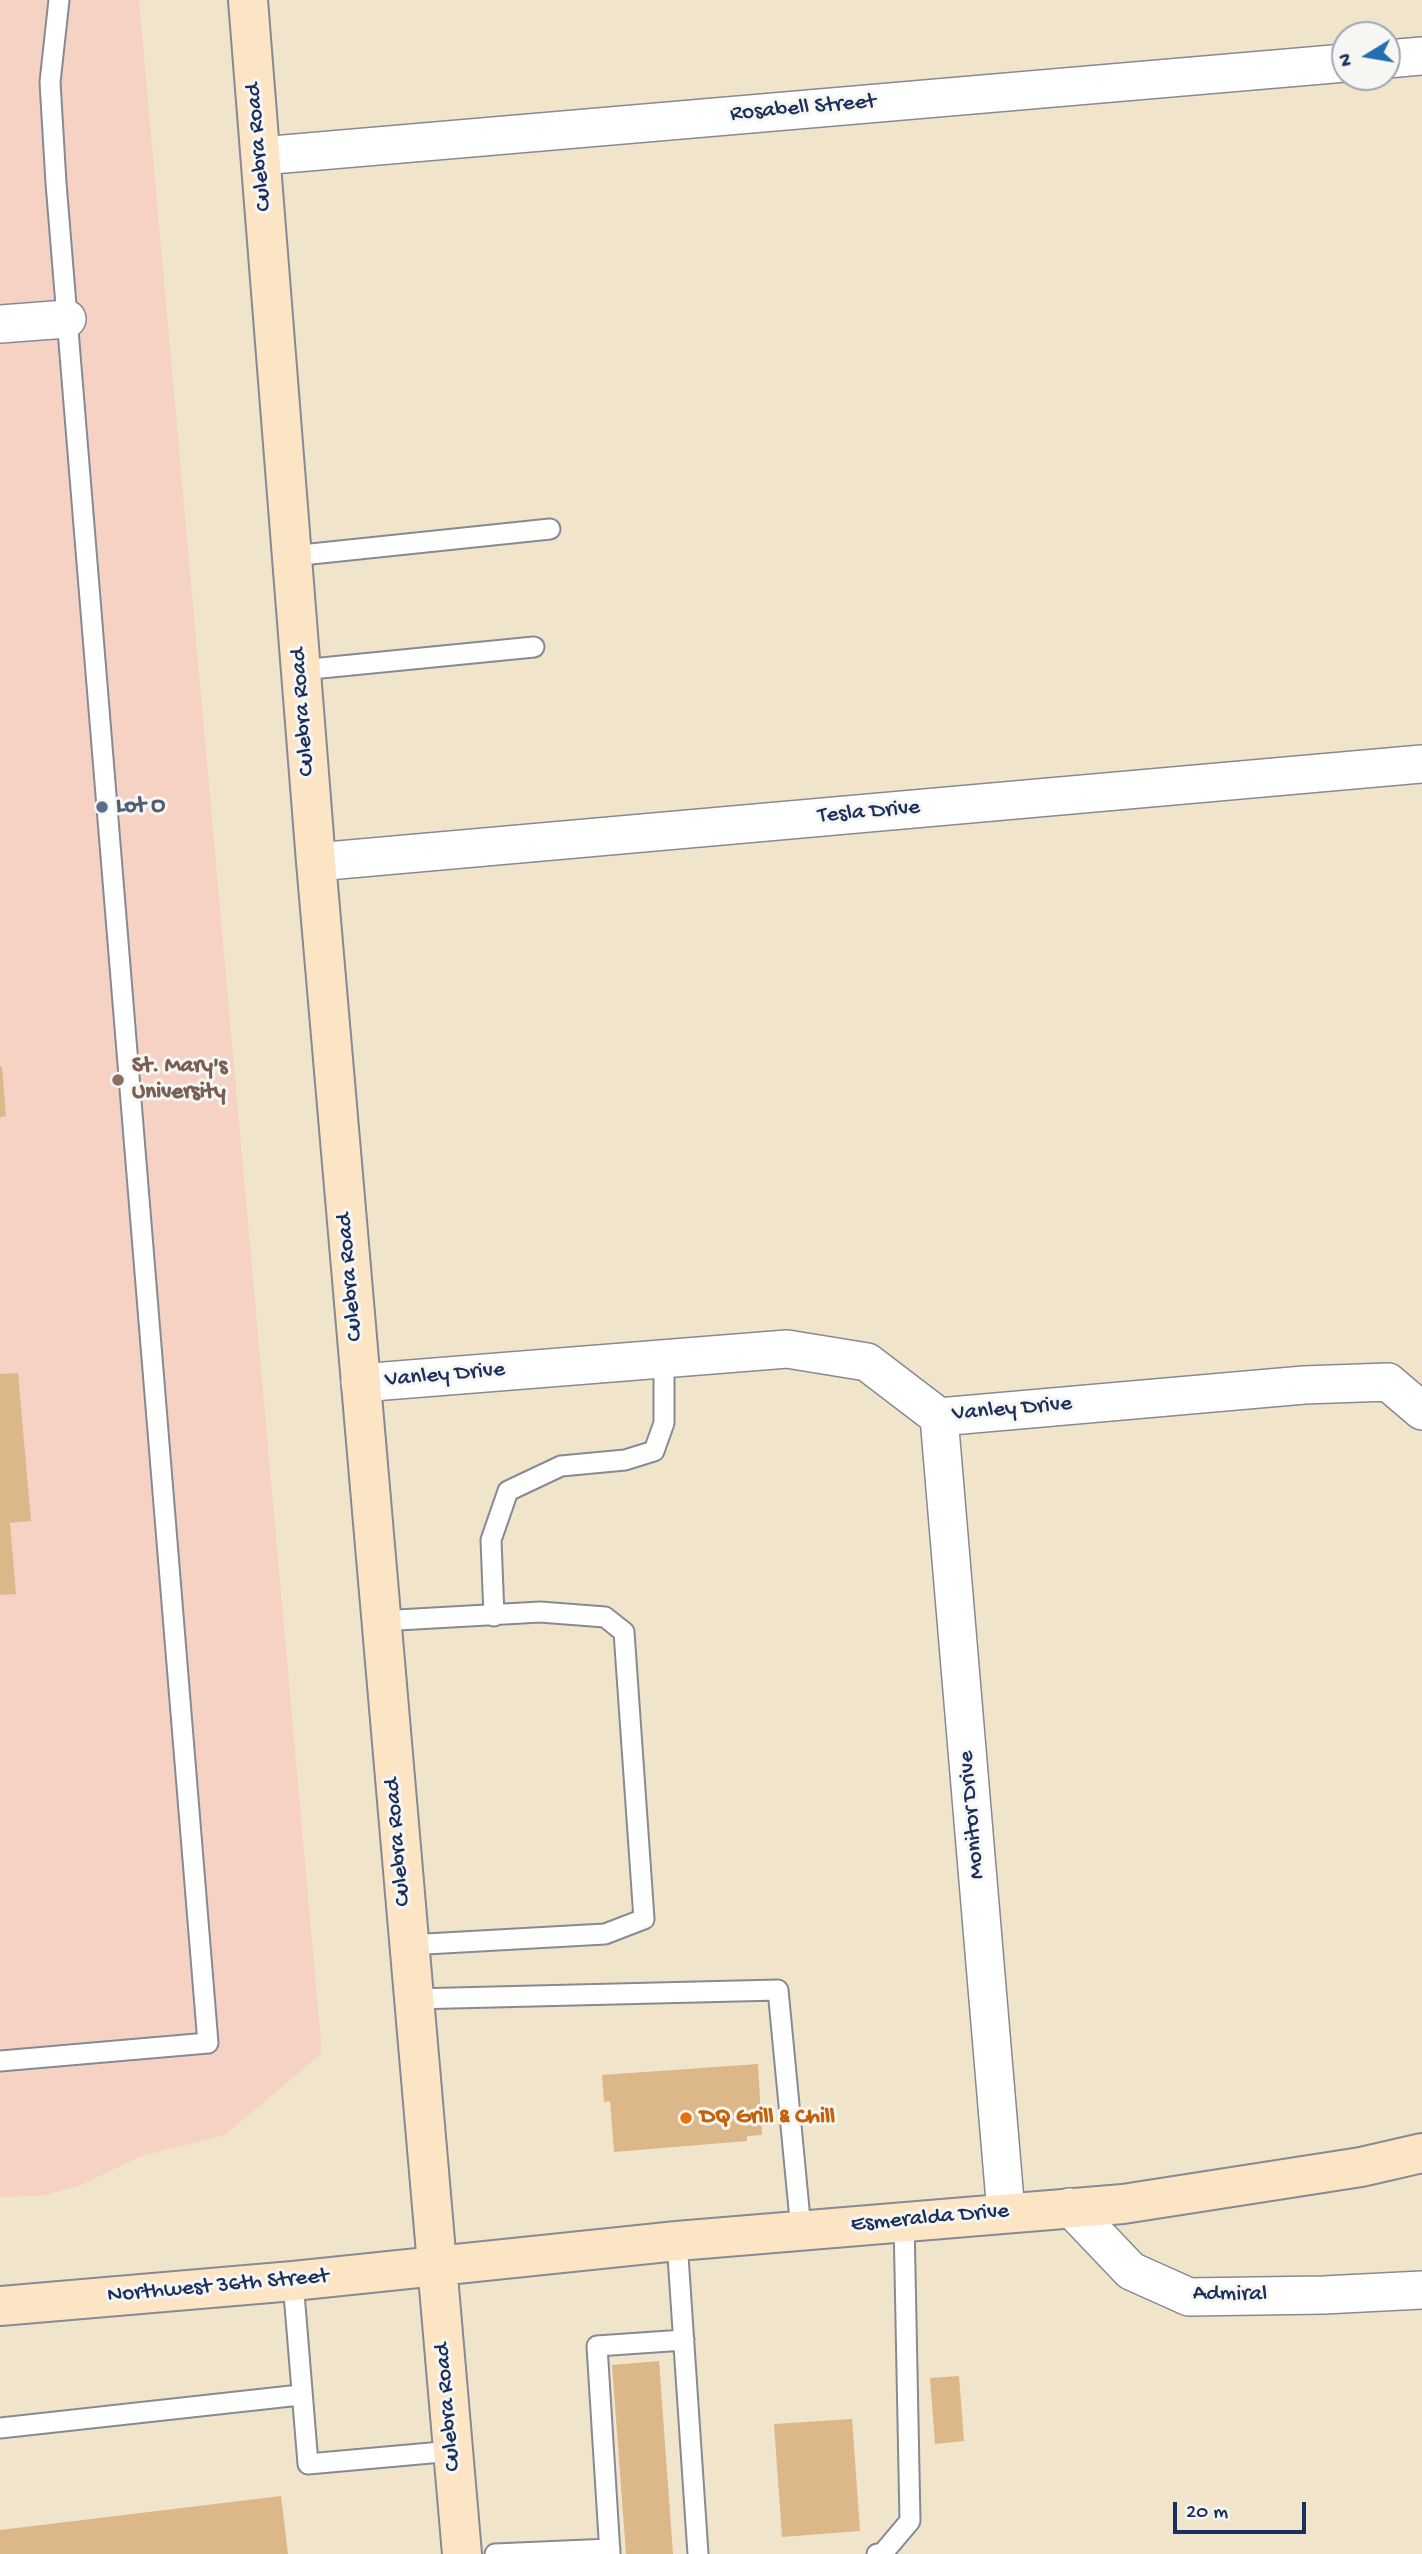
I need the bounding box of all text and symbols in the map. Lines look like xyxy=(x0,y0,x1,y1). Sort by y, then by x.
north arrow xyxy=(1331,21,1401,91)
text: N xyxy=(1334,51,1359,68)
street label: Culebra Road xyxy=(241,82,279,212)
street label: Rosabell Street xyxy=(729,89,877,129)
street label: Culebra Road xyxy=(286,647,322,777)
place label: Lot O xyxy=(116,793,165,821)
street label: Tesla Drive xyxy=(817,795,921,831)
marker: Lot O xyxy=(94,799,110,815)
place label: St. Mary's University xyxy=(132,1053,227,1107)
marker: St. Mary's University xyxy=(110,1072,126,1088)
street label: Culebra Road xyxy=(332,1212,370,1342)
street label: Vanley Drive xyxy=(384,1357,506,1395)
street label: Vanley Drive xyxy=(951,1391,1073,1429)
street label: Monitor Drive xyxy=(954,1750,992,1880)
street label: Culebra Road xyxy=(380,1777,418,1907)
place label: DQ Grill & Chill xyxy=(700,2104,835,2132)
marker: DQ Grill & Chill xyxy=(678,2110,694,2126)
street label: Esmeralda Drive xyxy=(850,2198,1010,2240)
street label: Northwest 36th Street xyxy=(106,2264,330,2310)
street label: Admiral xyxy=(1193,2281,1267,2309)
street label: Culebra Road xyxy=(430,2342,468,2472)
scale bar xyxy=(1177,2488,1310,2532)
text: 20 m xyxy=(1186,2501,1228,2526)

